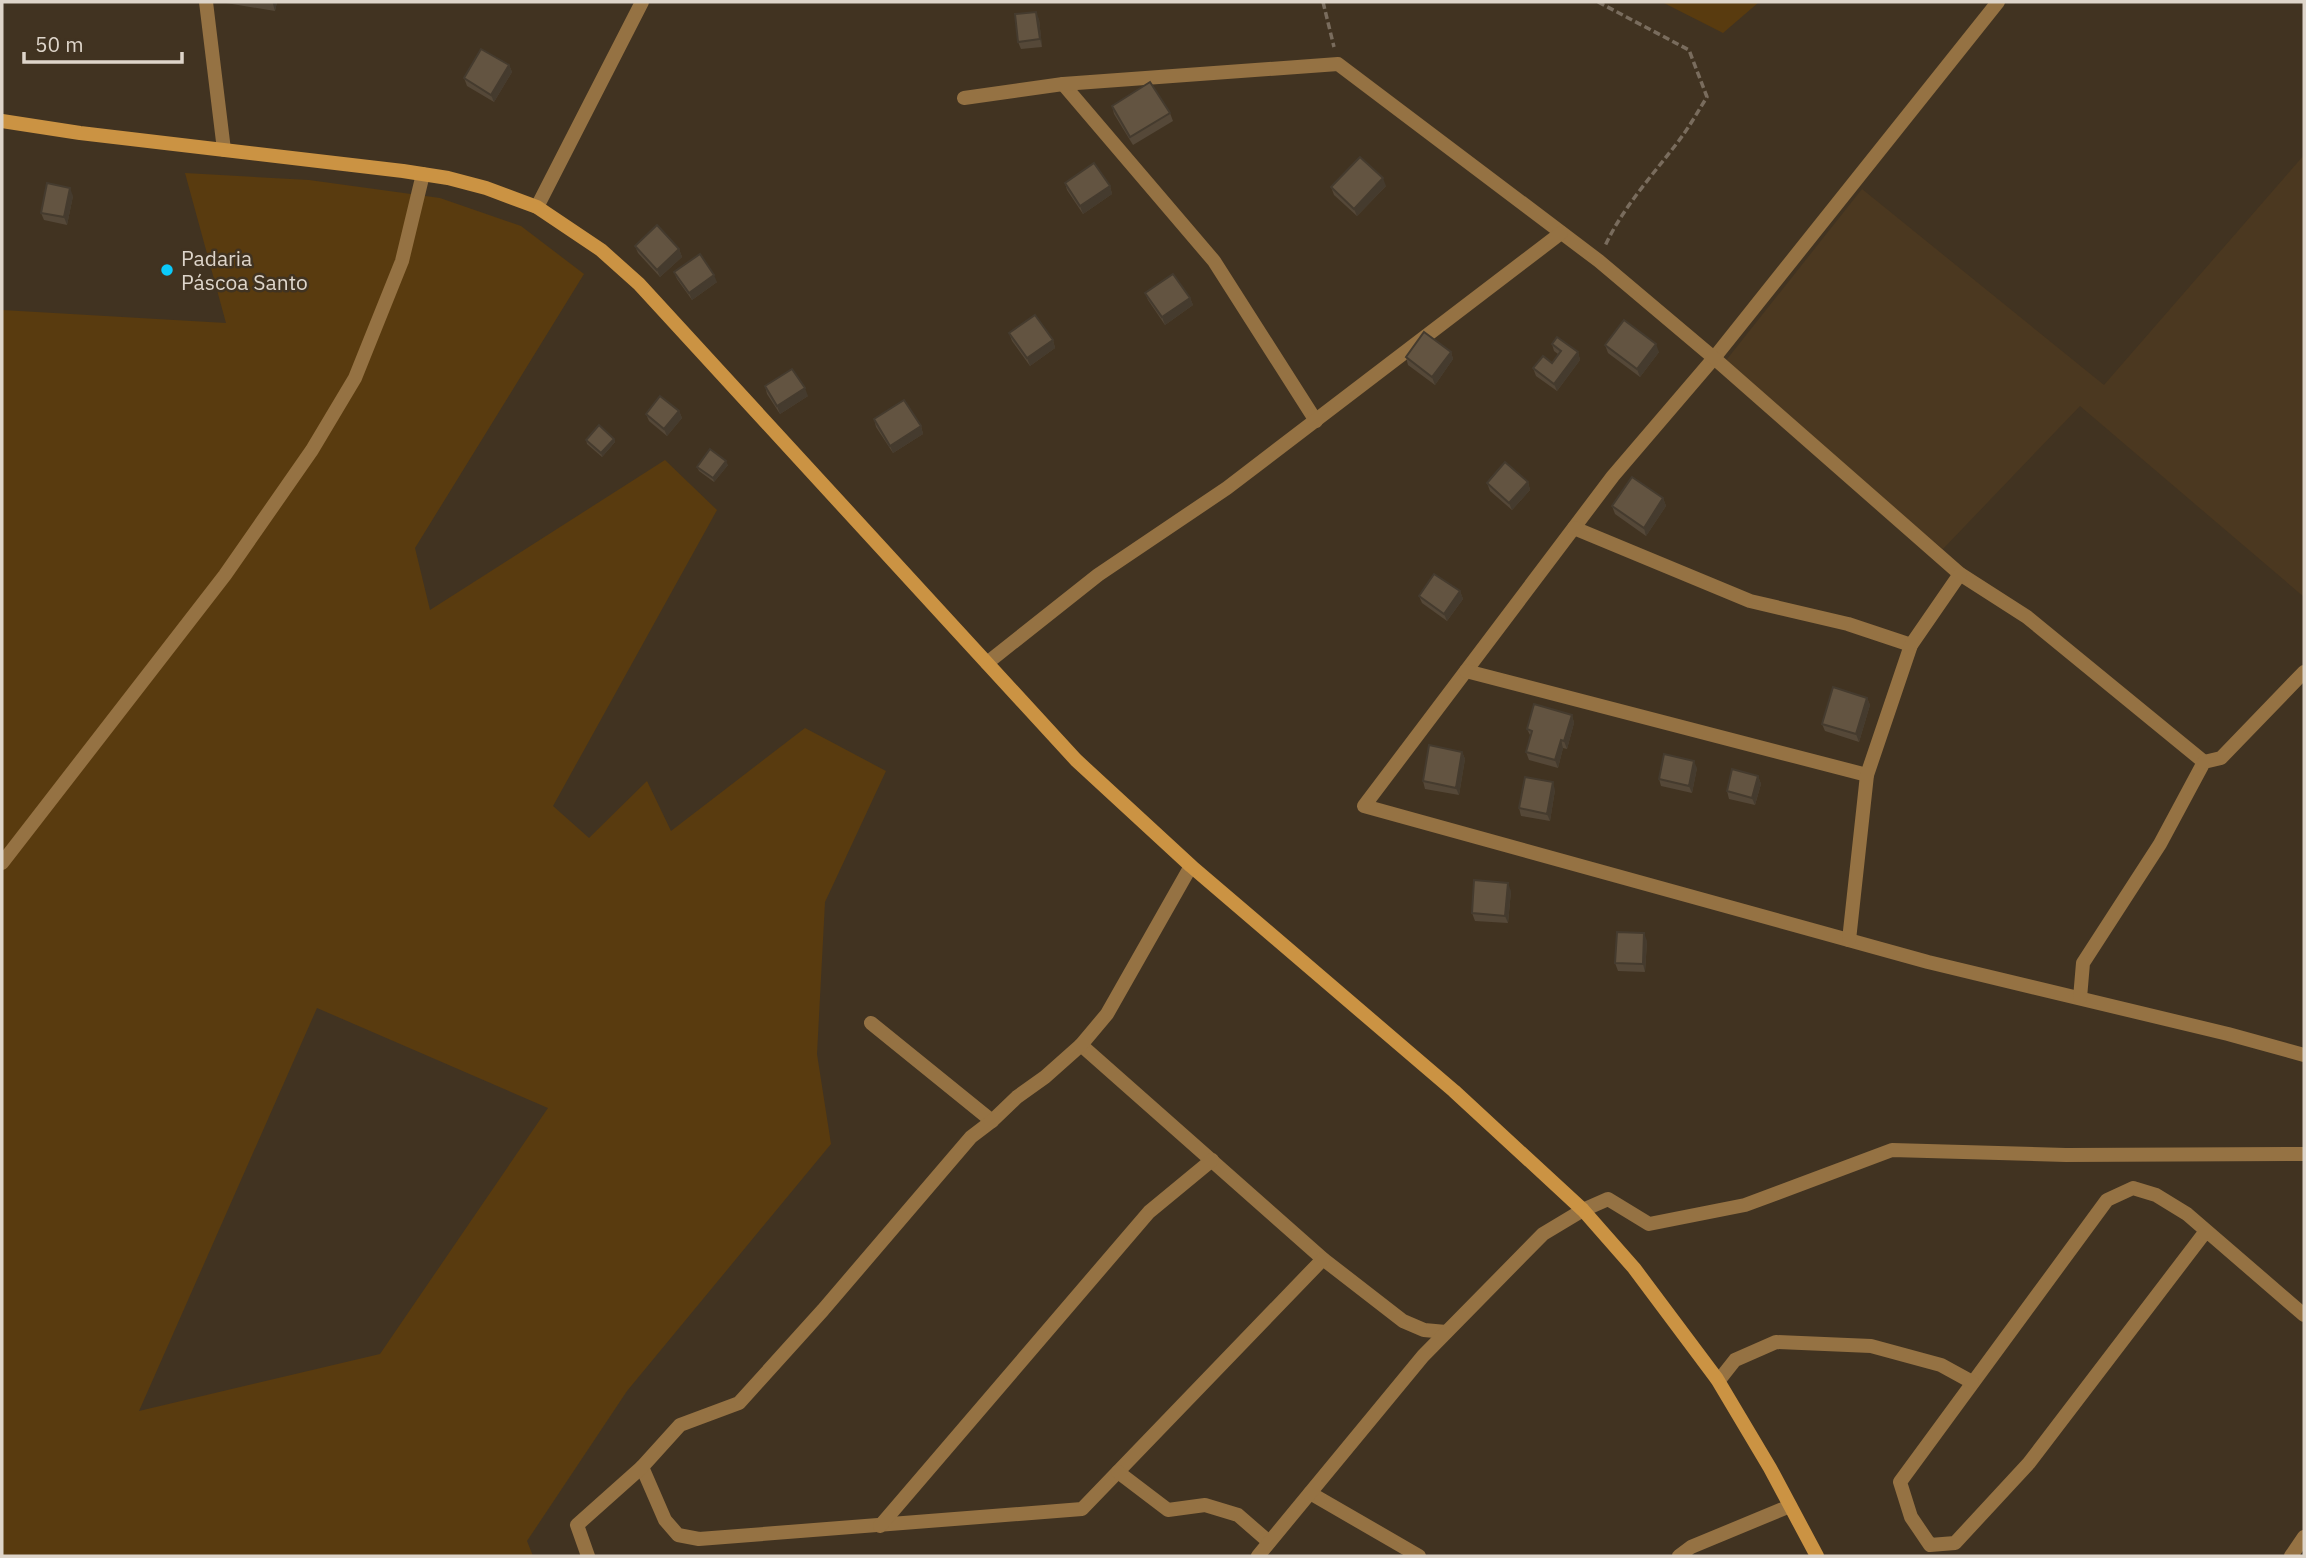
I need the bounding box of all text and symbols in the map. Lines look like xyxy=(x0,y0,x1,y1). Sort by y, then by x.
scale bar xyxy=(24,21,182,65)
text: 50 m xyxy=(35,30,84,58)
place label: Padaria Páscoa Santo xyxy=(181,244,308,296)
marker: Padaria Páscoa Santo xyxy=(159,262,175,278)

